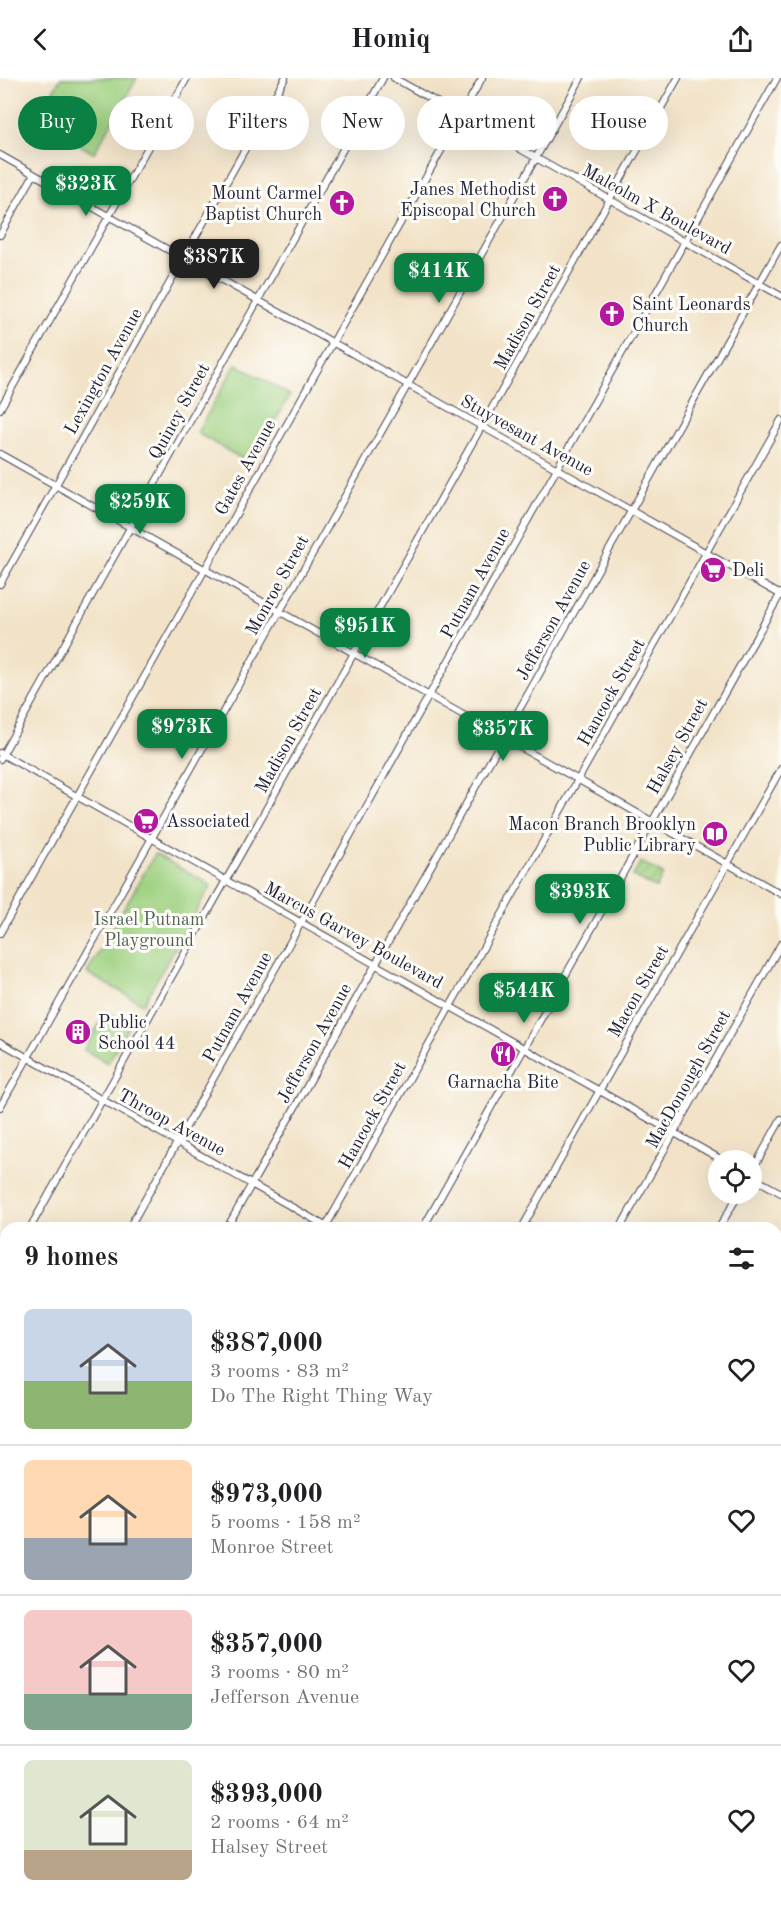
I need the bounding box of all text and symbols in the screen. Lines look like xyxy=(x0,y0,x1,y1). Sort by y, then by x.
icon: back xyxy=(24,23,57,56)
icon: share xyxy=(724,23,757,56)
text: Homiq xyxy=(351,26,430,53)
chip: Buy xyxy=(18,96,97,150)
chip: Rent xyxy=(109,96,194,150)
chip: Filters xyxy=(206,96,309,150)
chip: New xyxy=(321,96,405,150)
chip: Apartment xyxy=(417,96,557,150)
chip: House xyxy=(569,96,668,150)
street label: Malcolm X Boulevard xyxy=(579,162,734,258)
pin: $323K xyxy=(44,166,128,217)
text: $323K xyxy=(55,175,117,195)
place label: Janes Methodist Episcopal Church xyxy=(400,181,536,220)
church icon: Janes Methodist Episcopal Church xyxy=(540,184,570,214)
place label: Mount Carmel Baptist Church xyxy=(205,185,322,224)
church icon: Mount Carmel Baptist Church xyxy=(327,188,357,218)
pin: $387K xyxy=(172,239,256,290)
text: $387K xyxy=(183,248,245,268)
pin: $414K xyxy=(397,253,481,304)
text: $414K xyxy=(408,262,470,282)
street label: Madison Street xyxy=(492,262,564,373)
place label: Saint Leonards Church xyxy=(632,296,751,335)
church icon: Saint Leonards Church xyxy=(597,299,627,329)
street label: Lexington Avenue xyxy=(62,305,146,438)
street label: Quincy Street xyxy=(146,360,214,463)
street label: Stuyvesant Avenue xyxy=(457,392,596,480)
street label: Gates Avenue xyxy=(212,417,280,518)
pin: $259K xyxy=(98,484,182,535)
text: $259K xyxy=(109,493,171,513)
street label: Putnam Avenue xyxy=(438,525,514,642)
street label: Monroe Street xyxy=(243,533,313,638)
supermarket icon: Deli xyxy=(698,555,728,585)
street label: Jefferson Avenue xyxy=(513,557,594,684)
place label: Deli xyxy=(732,562,764,580)
pin: $951K xyxy=(323,608,407,659)
text: $951K xyxy=(334,617,396,637)
street label: Hancock Street xyxy=(575,636,649,749)
street label: Madison Street xyxy=(253,685,325,796)
street label: Halsey Street xyxy=(644,696,712,797)
pin: $973K xyxy=(140,709,224,760)
pin: $357K xyxy=(461,711,545,762)
text: $973K xyxy=(151,718,213,738)
text: $357K xyxy=(472,720,534,740)
supermarket icon: Associated xyxy=(131,806,161,836)
place label: Associated xyxy=(166,813,250,831)
place label: Macon Branch Brooklyn Public Library xyxy=(508,816,696,855)
library icon: Macon Branch Brooklyn Public Library xyxy=(700,819,730,849)
pin: $393K xyxy=(538,874,622,925)
street label: Marcus Garvey Boulevard xyxy=(261,879,446,993)
text: $393K xyxy=(549,883,611,903)
park label: Israel Putnam Playground xyxy=(94,911,204,950)
street label: Macon Street xyxy=(605,942,672,1041)
street label: Putnam Avenue xyxy=(200,949,276,1066)
pin: $544K xyxy=(482,973,566,1024)
street label: Jefferson Avenue xyxy=(274,980,355,1107)
text: $544K xyxy=(493,982,555,1002)
street label: MacDonough Street xyxy=(643,1007,734,1152)
place label: Public School 44 xyxy=(98,1014,175,1053)
building icon: Public School 44 xyxy=(63,1017,93,1047)
restaurant icon: Garnacha Bite xyxy=(488,1039,518,1069)
street label: Hancock Street xyxy=(336,1059,410,1172)
place label: Garnacha Bite xyxy=(447,1074,559,1092)
street label: Throop Avenue xyxy=(115,1086,228,1160)
map controls xyxy=(708,1150,762,1204)
button: locate xyxy=(708,1150,762,1204)
icon: filters xyxy=(725,1242,758,1275)
text: 9 homes xyxy=(24,1245,118,1271)
text: $387,000 xyxy=(210,1331,323,1357)
icon: home xyxy=(72,1333,144,1405)
icon: heart xyxy=(725,1353,758,1386)
text: 3 rooms · 83 m² xyxy=(210,1362,349,1382)
text: Do The Right Thing Way xyxy=(210,1387,433,1407)
text: $973,000 xyxy=(210,1482,323,1508)
icon: home xyxy=(72,1484,144,1556)
icon: heart xyxy=(725,1504,758,1537)
text: 5 rooms · 158 m² xyxy=(210,1513,360,1533)
text: Monroe Street xyxy=(210,1538,333,1558)
text: $357,000 xyxy=(210,1632,323,1658)
icon: home xyxy=(72,1634,144,1706)
icon: heart xyxy=(725,1654,758,1687)
text: 3 rooms · 80 m² xyxy=(210,1663,349,1683)
text: Jefferson Avenue xyxy=(210,1688,359,1708)
text: $393,000 xyxy=(210,1782,323,1808)
icon: home xyxy=(72,1784,144,1856)
icon: heart xyxy=(725,1804,758,1837)
text: 2 rooms · 64 m² xyxy=(210,1813,349,1833)
text: Halsey Street xyxy=(210,1838,328,1858)

